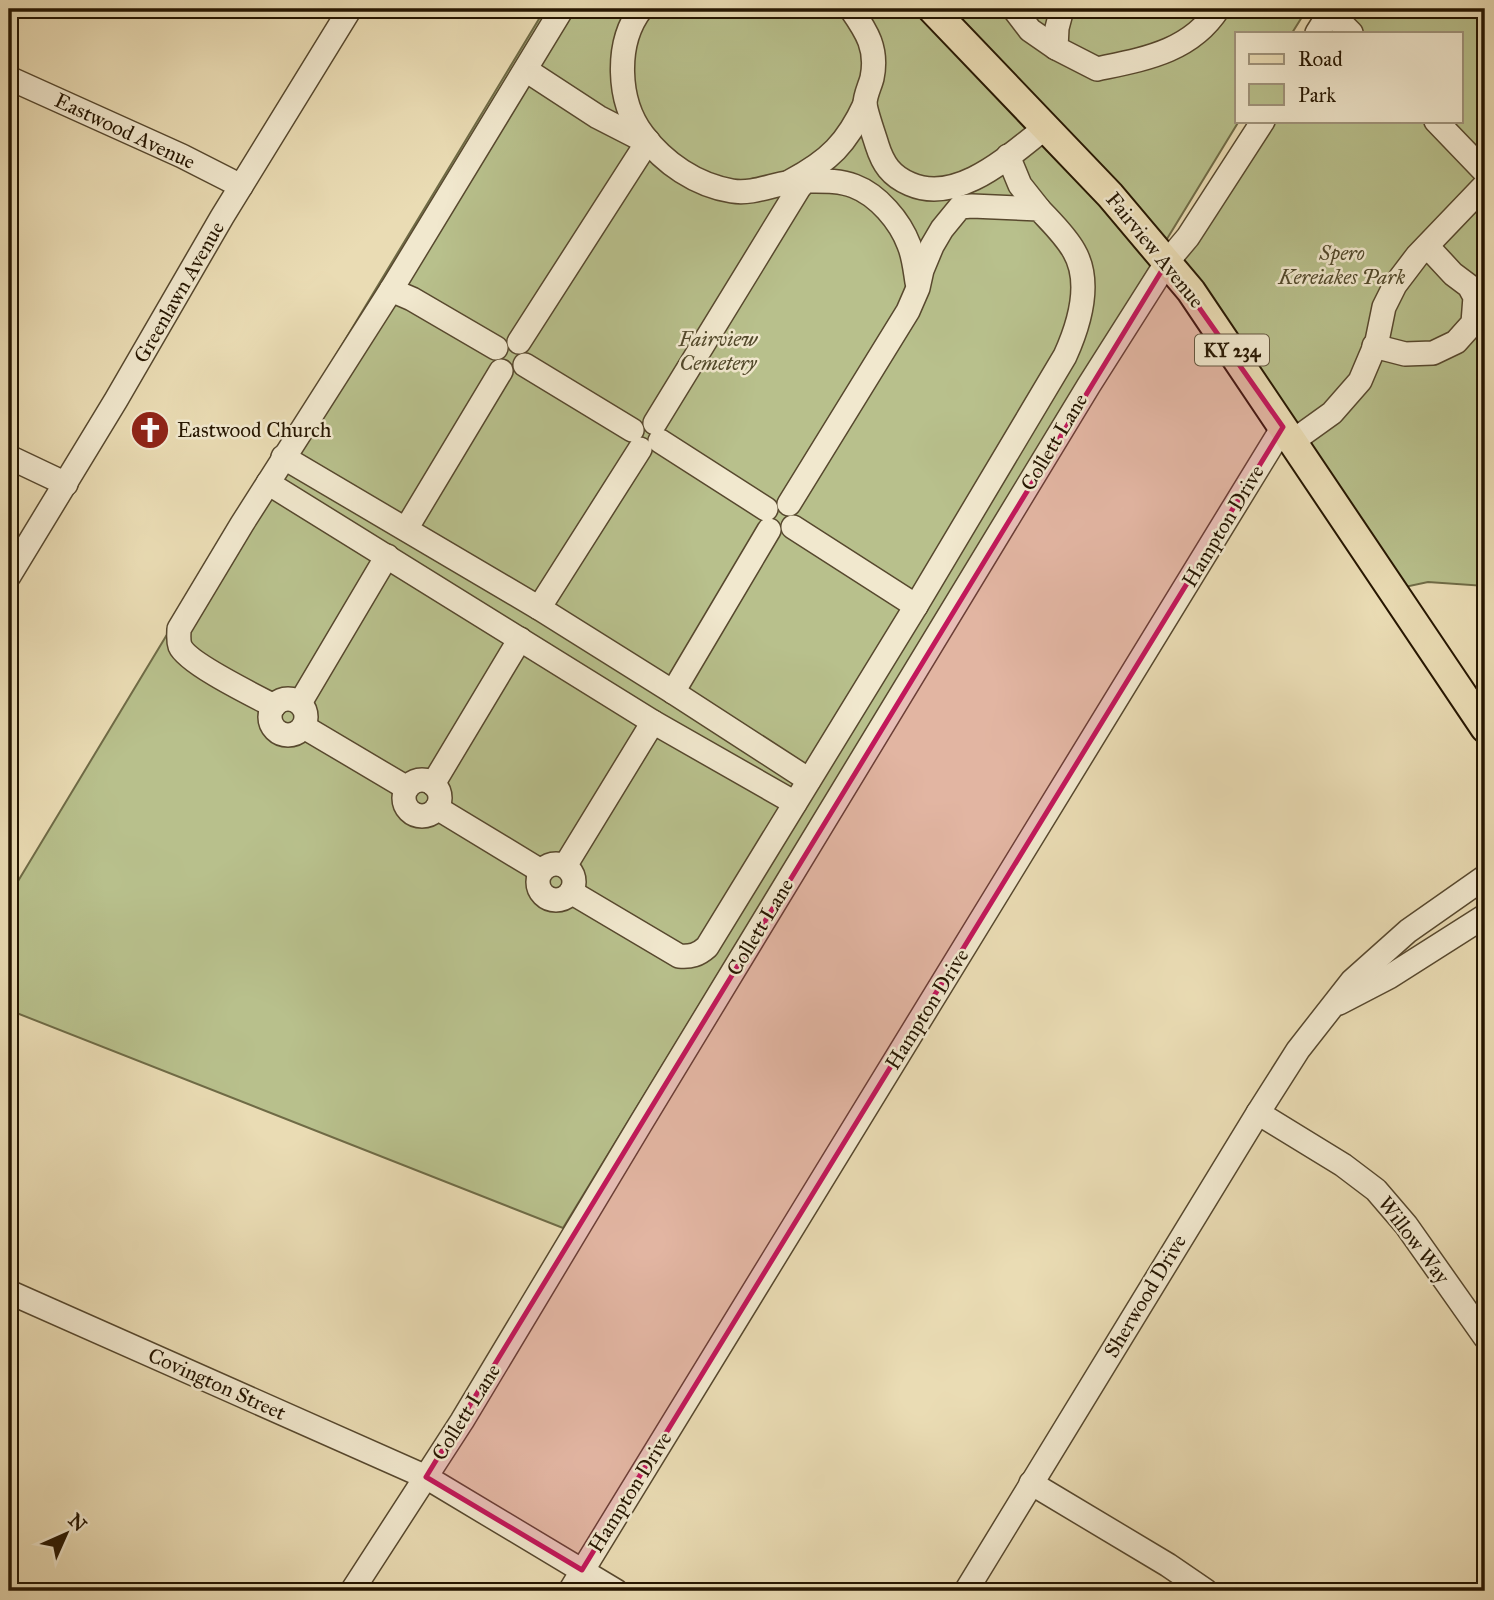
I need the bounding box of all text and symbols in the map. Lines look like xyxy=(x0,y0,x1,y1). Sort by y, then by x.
legend xyxy=(1235,32,1462,122)
text: Road xyxy=(1298,46,1343,72)
text: Park xyxy=(1298,82,1336,108)
street label: Eastwood Avenue xyxy=(51,87,200,175)
street label: Fairview Avenue xyxy=(1100,187,1210,314)
street label: Greenlawn Avenue xyxy=(128,216,230,367)
park label: Spero Kereiakes Park xyxy=(1278,240,1406,290)
park label: Fairview Cemetery xyxy=(678,326,759,376)
road number: KY 234 xyxy=(1195,334,1269,366)
street label: Collett Lane xyxy=(1015,388,1093,495)
church icon: Eastwood Church xyxy=(129,409,171,451)
place label: Eastwood Church xyxy=(177,417,332,443)
street label: Hampton Drive xyxy=(1176,460,1270,592)
street label: Collett Lane xyxy=(721,873,799,980)
street label: Hampton Drive xyxy=(879,943,975,1074)
street label: Willow Way xyxy=(1373,1191,1456,1290)
street label: Sherwood Drive xyxy=(1098,1229,1192,1362)
street label: Covington Street xyxy=(144,1342,290,1426)
street label: Collett Lane xyxy=(426,1359,506,1465)
street label: Hampton Drive xyxy=(582,1426,678,1557)
north arrow xyxy=(32,1498,102,1568)
text: N xyxy=(64,1508,92,1536)

